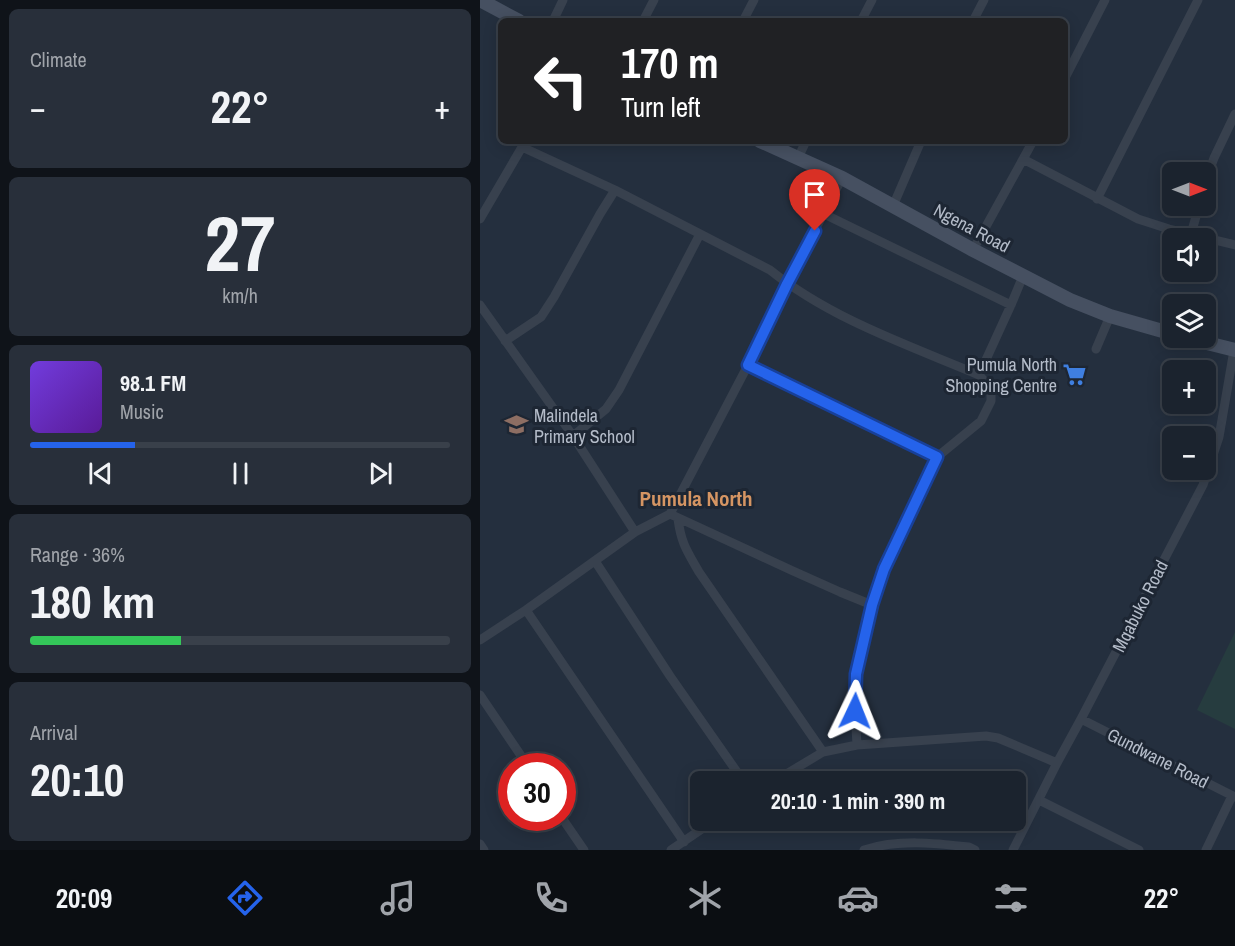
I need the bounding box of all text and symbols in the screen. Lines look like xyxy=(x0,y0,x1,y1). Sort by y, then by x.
text: 170 m xyxy=(621,35,719,91)
icon: left xyxy=(522,42,600,120)
text: Climate xyxy=(30,46,87,73)
text: 22° xyxy=(210,76,270,137)
text: − xyxy=(30,85,46,129)
text: + xyxy=(434,85,450,129)
text: Turn left xyxy=(621,89,700,125)
north arrow xyxy=(1162,162,1216,216)
map controls xyxy=(1162,162,1216,480)
pin xyxy=(789,169,840,231)
icon: arrive xyxy=(798,178,831,211)
text: 27 xyxy=(204,190,276,295)
street label: Ngena Road xyxy=(930,198,1014,258)
button: sound xyxy=(1162,228,1216,282)
text: km/h xyxy=(222,282,258,309)
button: layers xyxy=(1162,294,1216,348)
place label: Pumula North Shopping Centre xyxy=(945,352,1057,398)
button: + xyxy=(1162,360,1216,414)
supermarket icon: Pumula North Shopping Centre xyxy=(1062,361,1088,387)
text: 98.1 FM xyxy=(120,368,186,398)
text: Music xyxy=(120,398,164,425)
place label: Malindela Primary School xyxy=(534,403,635,449)
school or university icon: Malindela Primary School xyxy=(503,412,529,438)
button: − xyxy=(1162,426,1216,480)
icon: previous xyxy=(84,457,117,490)
icon: pause xyxy=(224,457,257,490)
icon: next xyxy=(364,457,397,490)
district label: Pumula North xyxy=(640,484,752,513)
text: Range · 36% xyxy=(30,541,125,568)
street label: Mqabuko Road xyxy=(1106,556,1174,656)
text: 180 km xyxy=(30,571,155,632)
position arrow xyxy=(823,679,887,743)
text: Arrival xyxy=(30,719,77,746)
street label: Gundwane Road xyxy=(1103,722,1213,794)
text: 20:10 xyxy=(30,749,124,810)
speed limit sign: 30 xyxy=(498,753,576,831)
text: 20:10 · 1 min · 390 m xyxy=(771,786,945,816)
icon: directions xyxy=(224,877,266,919)
icon: music xyxy=(377,877,419,919)
icon: phone xyxy=(530,877,572,919)
icon: climate xyxy=(684,877,726,919)
icon: car xyxy=(837,877,879,919)
icon: filters xyxy=(990,877,1032,919)
text: 20:09 xyxy=(56,880,112,916)
text: 22° xyxy=(1144,880,1179,916)

